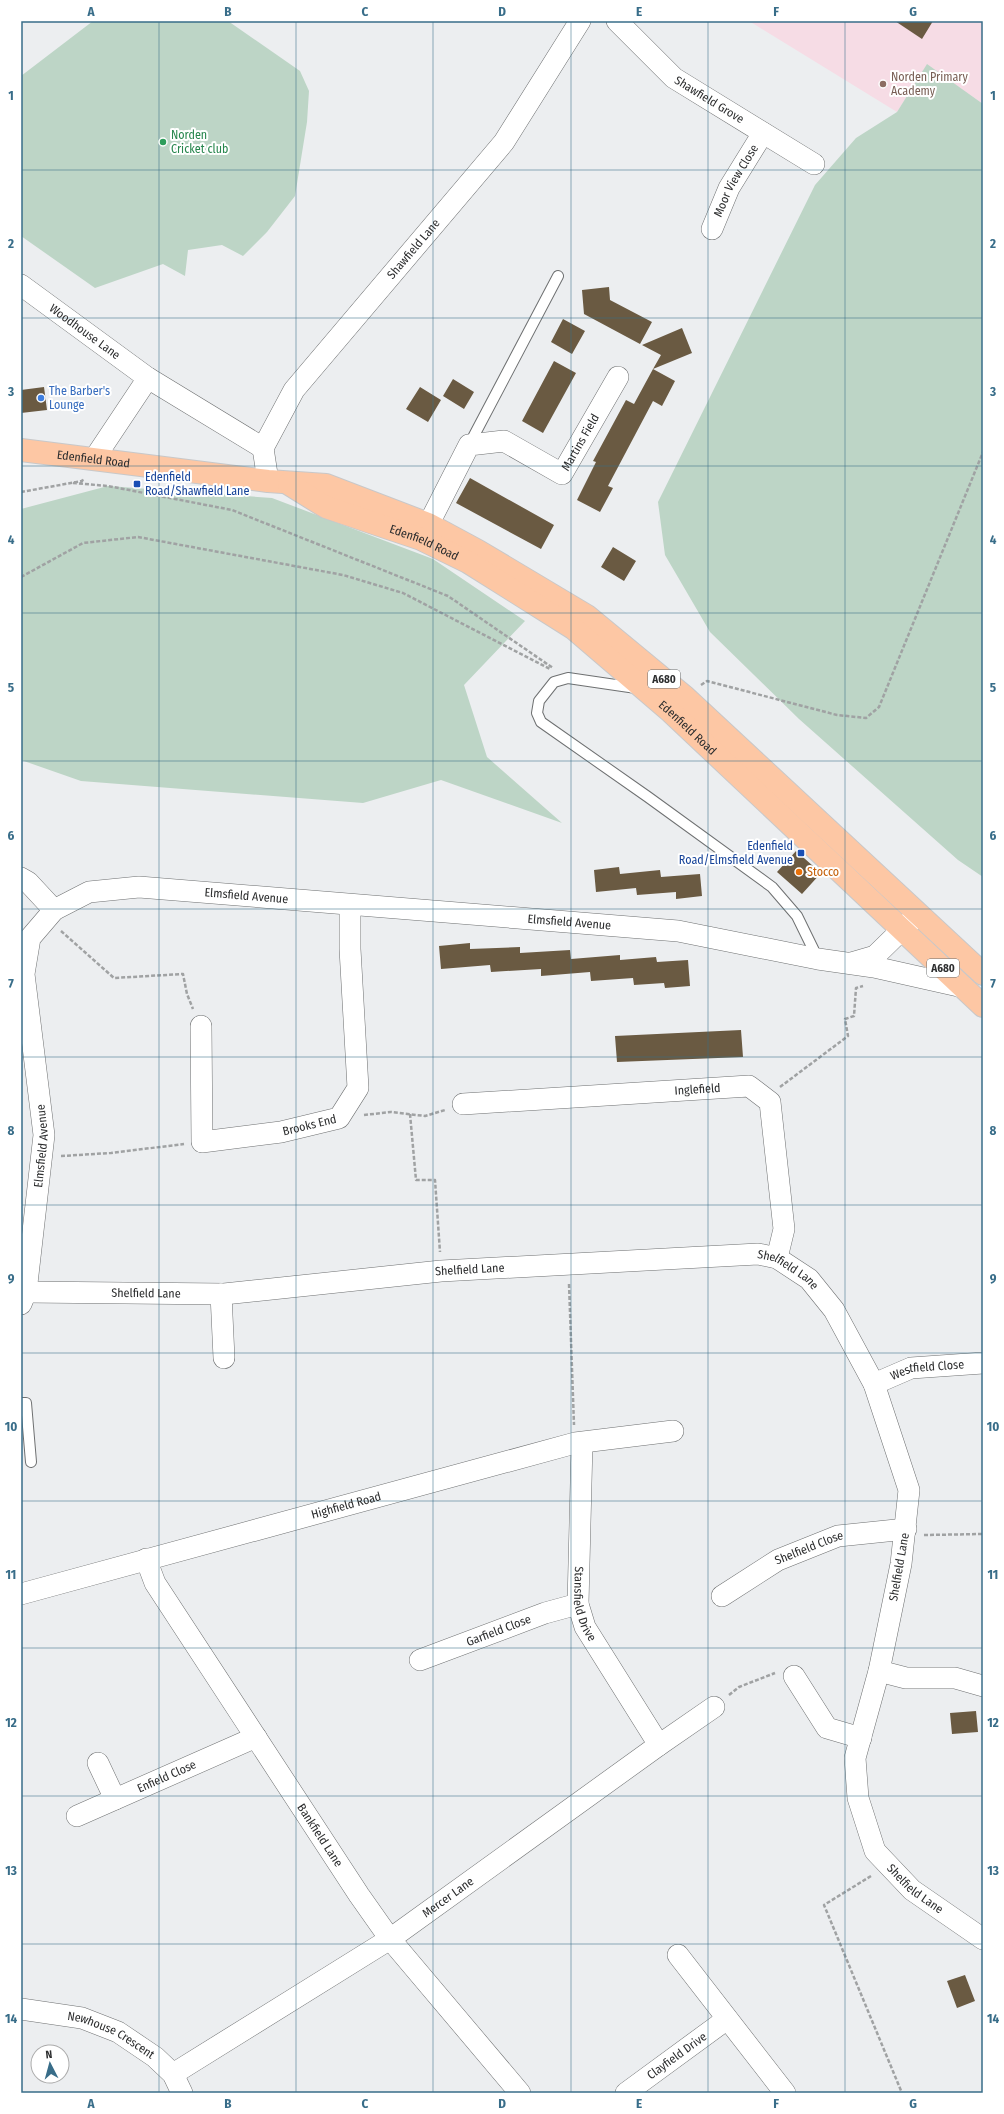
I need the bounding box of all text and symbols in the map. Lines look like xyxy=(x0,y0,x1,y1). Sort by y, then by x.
text: A xyxy=(86,4,95,19)
text: B xyxy=(224,4,232,19)
text: C xyxy=(362,4,369,19)
text: D xyxy=(498,4,506,19)
text: E xyxy=(636,4,642,19)
text: F xyxy=(773,4,779,19)
text: G xyxy=(909,4,917,19)
place label: Norden Primary Academy xyxy=(891,70,968,98)
street label: Shawfield Grove xyxy=(672,73,747,126)
marker: Norden Primary Academy xyxy=(878,79,888,89)
text: 1 xyxy=(8,88,14,103)
text: 1 xyxy=(990,88,996,103)
place label: Norden Cricket club xyxy=(171,128,228,156)
marker: Norden Cricket club xyxy=(158,137,168,147)
street label: Moor View Close xyxy=(711,142,761,219)
street label: Shawfield Lane xyxy=(384,216,443,282)
text: 2 xyxy=(7,236,14,251)
text: 2 xyxy=(989,236,996,251)
street label: Woodhouse Lane xyxy=(47,301,123,362)
text: 3 xyxy=(7,384,14,399)
place label: The Barber's Lounge xyxy=(49,384,110,412)
text: 3 xyxy=(989,384,996,399)
marker: The Barber's Lounge xyxy=(36,393,46,403)
street label: Martins Field xyxy=(558,411,602,473)
street label: Edenfield Road xyxy=(56,448,131,471)
place label: Edenfield Road/Shawfield Lane xyxy=(145,470,249,498)
marker: Edenfield Road/Shawfield Lane xyxy=(132,479,142,489)
street label: Edenfield Road xyxy=(388,522,461,563)
text: 4 xyxy=(8,532,15,547)
text: 4 xyxy=(990,532,997,547)
road number: A680 xyxy=(648,670,680,688)
text: 5 xyxy=(8,680,14,695)
text: 5 xyxy=(990,680,996,695)
street label: Edenfield Road xyxy=(656,698,719,758)
text: 6 xyxy=(8,828,15,843)
text: 6 xyxy=(990,828,997,843)
place label: Edenfield Road/Elmsfield Avenue xyxy=(679,839,793,867)
marker: Edenfield Road/Elmsfield Avenue xyxy=(796,848,806,858)
place label: Stocco xyxy=(807,865,839,879)
marker: Stocco xyxy=(794,867,804,877)
street label: Elmsfield Avenue xyxy=(204,885,289,906)
street label: Elmsfield Avenue xyxy=(527,912,612,933)
road number: A680 xyxy=(927,959,959,977)
text: 7 xyxy=(8,976,14,991)
text: 7 xyxy=(990,976,996,991)
street label: Inglefield xyxy=(674,1081,721,1098)
street label: Elmsfield Avenue xyxy=(31,1103,51,1188)
street label: Brooks End xyxy=(281,1112,338,1138)
text: 8 xyxy=(8,1123,15,1138)
text: 8 xyxy=(990,1123,997,1138)
street label: Shelfield Lane xyxy=(756,1247,822,1292)
street label: Shelfield Lane xyxy=(434,1261,505,1279)
text: 9 xyxy=(8,1271,15,1286)
text: 9 xyxy=(990,1271,997,1286)
street label: Shelfield Lane xyxy=(111,1286,181,1301)
street label: Westfield Close xyxy=(888,1357,965,1383)
text: 10 xyxy=(5,1419,17,1434)
text: 10 xyxy=(987,1419,999,1434)
street label: Highfield Road xyxy=(310,1489,383,1522)
street label: Shelfield Close xyxy=(773,1529,844,1568)
street label: Shelfield Lane xyxy=(886,1532,912,1602)
street label: Stansfield Drive xyxy=(571,1566,599,1644)
text: 11 xyxy=(6,1567,16,1582)
text: 11 xyxy=(988,1567,998,1582)
street label: Garfield Close xyxy=(464,1612,533,1649)
text: 12 xyxy=(5,1715,17,1730)
text: 12 xyxy=(987,1715,999,1730)
street label: Enfield Close xyxy=(135,1757,198,1796)
street label: Bankfield Lane xyxy=(294,1801,346,1869)
street label: Shelfield Lane xyxy=(884,1861,946,1916)
text: 13 xyxy=(5,1863,17,1878)
text: 13 xyxy=(987,1863,999,1878)
street label: Mercer Lane xyxy=(420,1874,476,1920)
street label: Newhouse Crescent xyxy=(67,2009,157,2062)
text: 14 xyxy=(5,2011,17,2026)
text: 14 xyxy=(987,2011,999,2026)
street label: Clayfield Drive xyxy=(644,2029,709,2082)
north arrow xyxy=(30,2044,70,2084)
text: N xyxy=(45,2048,53,2061)
text: A xyxy=(86,2096,95,2111)
text: B xyxy=(224,2096,232,2111)
text: C xyxy=(362,2096,369,2111)
text: D xyxy=(498,2096,506,2111)
text: E xyxy=(636,2096,642,2111)
text: F xyxy=(773,2096,779,2111)
text: G xyxy=(909,2096,917,2111)

